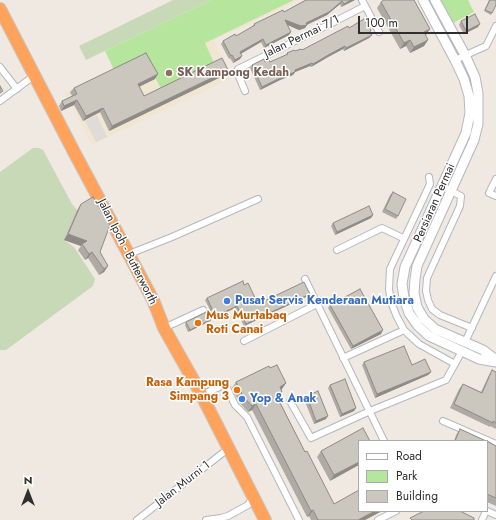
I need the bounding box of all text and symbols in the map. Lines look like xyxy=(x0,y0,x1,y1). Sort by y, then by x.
scale bar xyxy=(360,8,470,34)
street label: Jalan Permai 7/1 xyxy=(262,13,342,61)
text: 100 m xyxy=(365,14,398,32)
place label: SK Kampong Kedah xyxy=(177,66,289,80)
marker: SK Kampong Kedah xyxy=(164,68,174,78)
street label: Persiaran Permai xyxy=(411,161,459,245)
street label: Jalan Ipoh - Butterworth xyxy=(94,197,160,307)
place label: Pusat Servis Kenderaan Mutiara xyxy=(235,294,414,308)
marker: Pusat Servis Kenderaan Mutiara xyxy=(222,296,232,306)
place label: Mus Murtabaq Roti Canai xyxy=(206,309,287,337)
marker: Mus Murtabaq Roti Canai xyxy=(193,318,203,328)
place label: Rasa Kampung Simpang 3 xyxy=(146,376,229,404)
marker: Rasa Kampung Simpang 3 xyxy=(232,385,242,395)
place label: Yop & Anak xyxy=(250,392,317,406)
marker: Yop & Anak xyxy=(237,394,247,404)
legend xyxy=(358,440,488,512)
text: Road xyxy=(396,447,422,465)
street label: Jalan Murni 1 xyxy=(153,458,213,510)
text: Park xyxy=(396,467,417,485)
north arrow xyxy=(8,472,48,512)
text: N xyxy=(24,472,32,488)
text: Building xyxy=(396,487,438,505)

